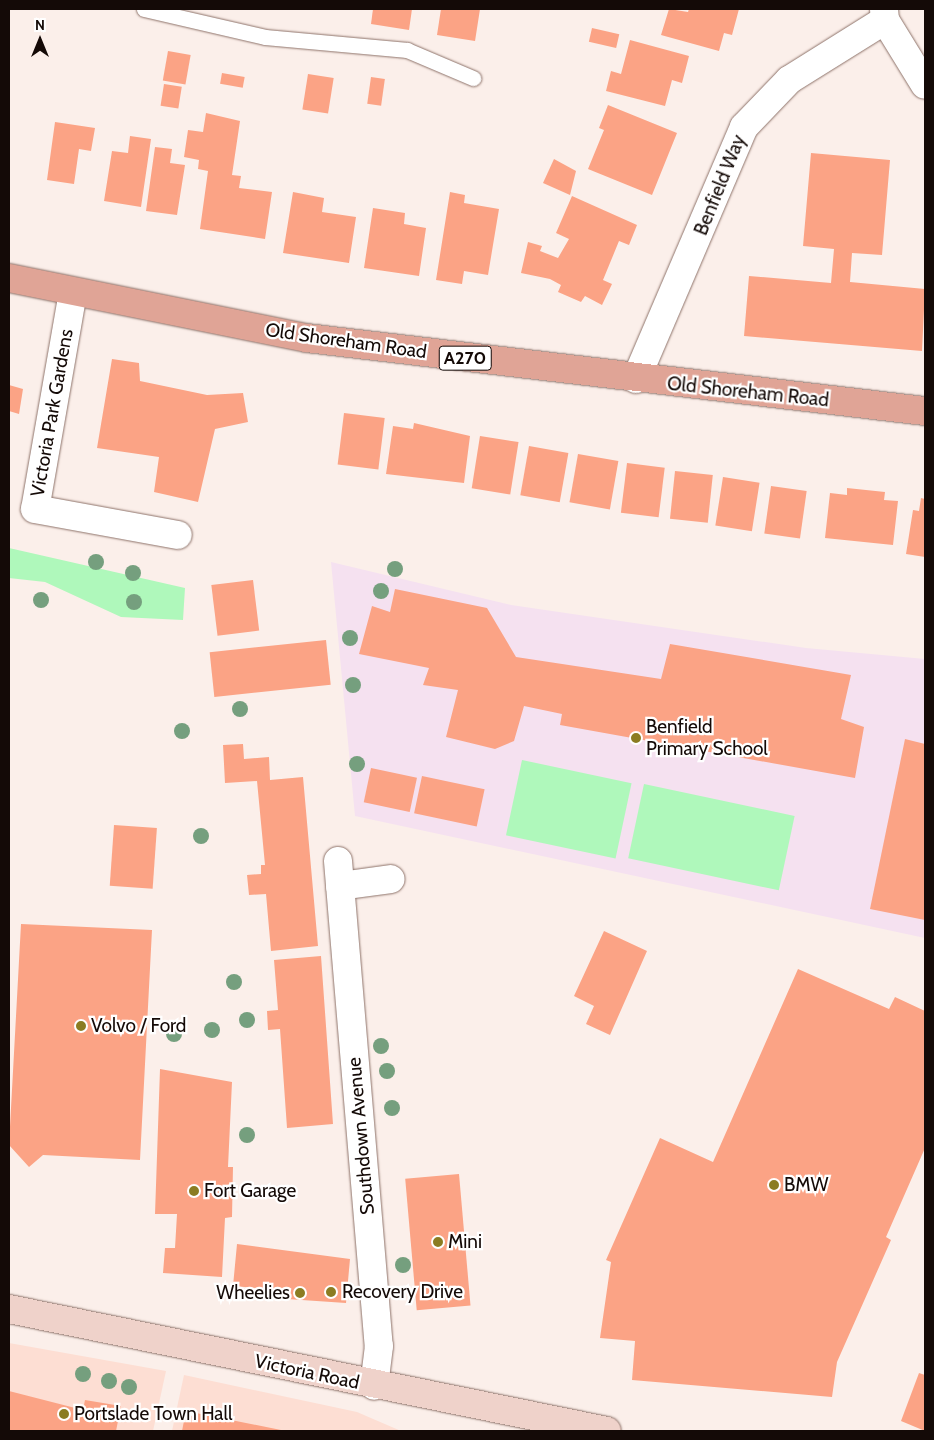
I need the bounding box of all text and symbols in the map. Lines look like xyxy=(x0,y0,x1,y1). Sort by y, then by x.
north arrow xyxy=(15,15,65,65)
text: N xyxy=(35,16,45,34)
street label: Benfield Way xyxy=(690,131,750,239)
street label: Old Shoreham Road xyxy=(264,318,428,364)
street label: Victoria Park Gardens xyxy=(26,327,78,499)
road number: A270 xyxy=(439,342,491,373)
street label: Old Shoreham Road xyxy=(666,372,830,412)
place label: Benfield Primary School xyxy=(646,716,768,760)
marker: Benfield Primary School xyxy=(630,732,642,744)
place label: Volvo / Ford xyxy=(91,1015,186,1037)
marker: Volvo / Ford xyxy=(75,1020,87,1032)
street label: Southdown Avenue xyxy=(343,1056,379,1216)
place label: BMW xyxy=(784,1174,828,1196)
marker: BMW xyxy=(768,1179,780,1191)
place label: Fort Garage xyxy=(204,1180,296,1202)
marker: Fort Garage xyxy=(188,1185,200,1197)
place label: Mini xyxy=(448,1231,482,1253)
marker: Mini xyxy=(432,1236,444,1248)
place label: Recovery Drive xyxy=(342,1281,463,1303)
place label: Wheelies xyxy=(216,1282,290,1304)
marker: Recovery Drive xyxy=(324,1285,338,1299)
marker: Wheelies xyxy=(294,1287,306,1299)
street label: Victoria Road xyxy=(253,1350,361,1394)
place label: Portslade Town Hall xyxy=(74,1403,232,1425)
marker: Portslade Town Hall xyxy=(58,1408,70,1420)

